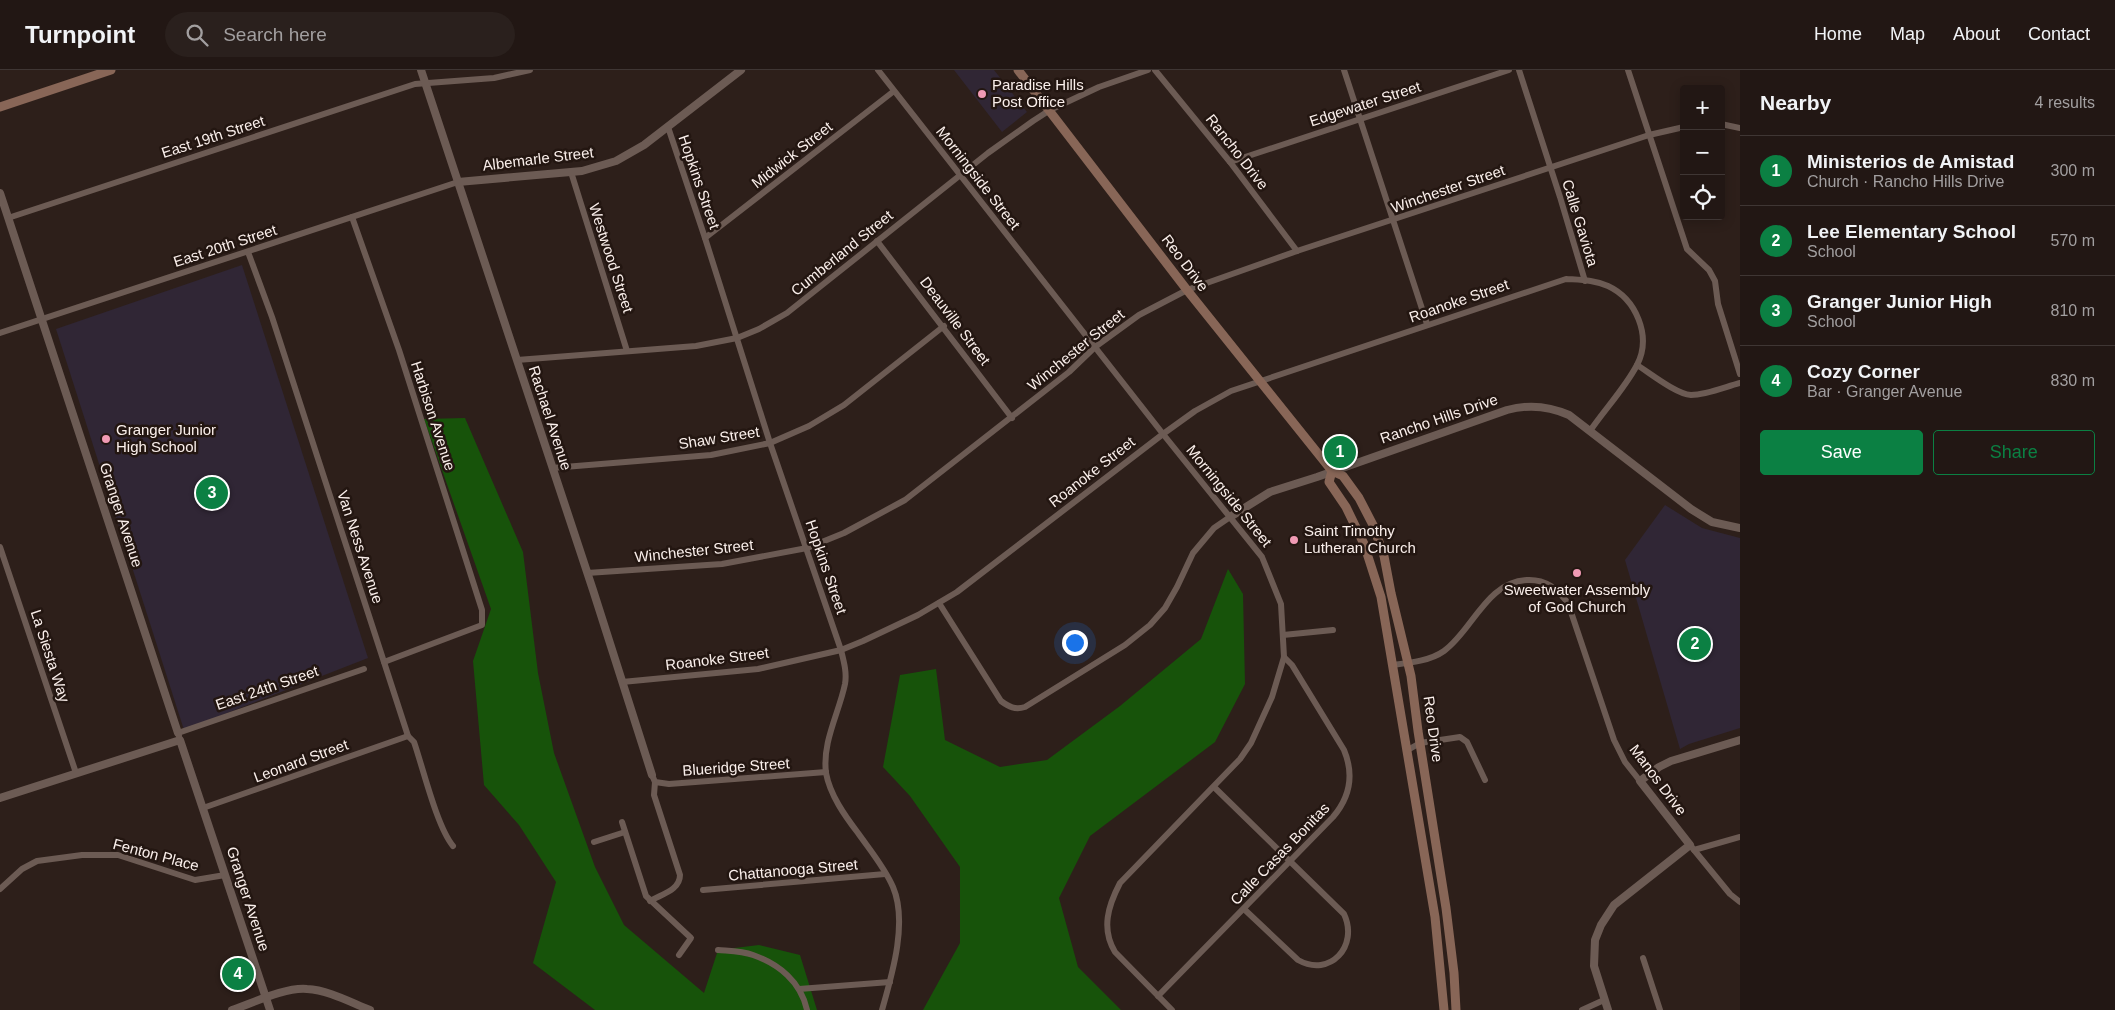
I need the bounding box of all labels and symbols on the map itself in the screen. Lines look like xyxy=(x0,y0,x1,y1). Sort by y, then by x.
place label: Paradise Hills Post Office xyxy=(992,76,1084,110)
street label: Edgewater Street xyxy=(1307,77,1423,130)
marker: Paradise Hills Post Office xyxy=(976,88,988,100)
street label: Rancho Drive xyxy=(1203,111,1272,193)
street label: East 19th Street xyxy=(159,112,267,161)
street label: Midwick Street xyxy=(748,117,836,191)
street label: Morningside Street xyxy=(933,123,1024,233)
street label: Hopkins Street xyxy=(675,133,724,232)
street label: Albemarle Street xyxy=(481,143,595,174)
street label: Winchester Street xyxy=(1389,161,1508,216)
street label: Calle Gaviota xyxy=(1559,177,1602,269)
street label: Westwood Street xyxy=(586,201,637,315)
street label: Cumberland Street xyxy=(787,206,897,299)
street label: East 20th Street xyxy=(171,221,279,270)
street label: Reo Drive xyxy=(1159,231,1212,294)
street label: Deauville Street xyxy=(917,273,995,369)
street label: Roanoke Street xyxy=(1407,275,1512,326)
street label: Winchester Street xyxy=(1024,305,1128,394)
street label: Harbison Avenue xyxy=(408,359,459,473)
street label: Rachael Avenue xyxy=(526,363,575,472)
street label: Rancho Hills Drive xyxy=(1378,390,1500,447)
place label: Granger Junior High School xyxy=(116,421,216,455)
street label: Shaw Street xyxy=(677,423,761,452)
street label: Roanoke Street xyxy=(1045,432,1139,510)
marker: Granger Junior High School xyxy=(100,433,112,445)
pin: 1 xyxy=(1324,433,1356,471)
street label: Morningside Street xyxy=(1183,441,1276,551)
street label: Granger Avenue xyxy=(97,460,146,569)
pin: 3 xyxy=(196,474,228,512)
street label: Van Ness Avenue xyxy=(334,488,387,606)
street label: Hopkins Street xyxy=(802,518,851,617)
place label: Saint Timothy Lutheran Church xyxy=(1304,522,1416,556)
marker: Saint Timothy Lutheran Church xyxy=(1288,534,1300,546)
street label: Winchester Street xyxy=(634,536,755,565)
marker: Sweetwater Assembly of God Church xyxy=(1571,567,1583,579)
place label: Sweetwater Assembly of God Church xyxy=(1504,581,1651,615)
street label: La Siesta Way xyxy=(28,607,74,705)
pin: 2 xyxy=(1679,625,1711,663)
your location xyxy=(1062,630,1088,656)
street label: Roanoke Street xyxy=(664,644,771,673)
street label: East 24th Street xyxy=(213,662,321,713)
street label: Reo Drive xyxy=(1420,695,1447,763)
street label: Leonard Street xyxy=(251,735,351,785)
street label: Manos Drive xyxy=(1626,741,1691,818)
street label: Blueridge Street xyxy=(682,754,791,779)
street label: Calle Casas Bonitas xyxy=(1227,799,1333,908)
street label: Fenton Place xyxy=(111,835,201,874)
street label: Granger Avenue xyxy=(224,844,273,953)
street label: Chattanooga Street xyxy=(727,855,859,884)
pin: 4 xyxy=(222,955,254,993)

